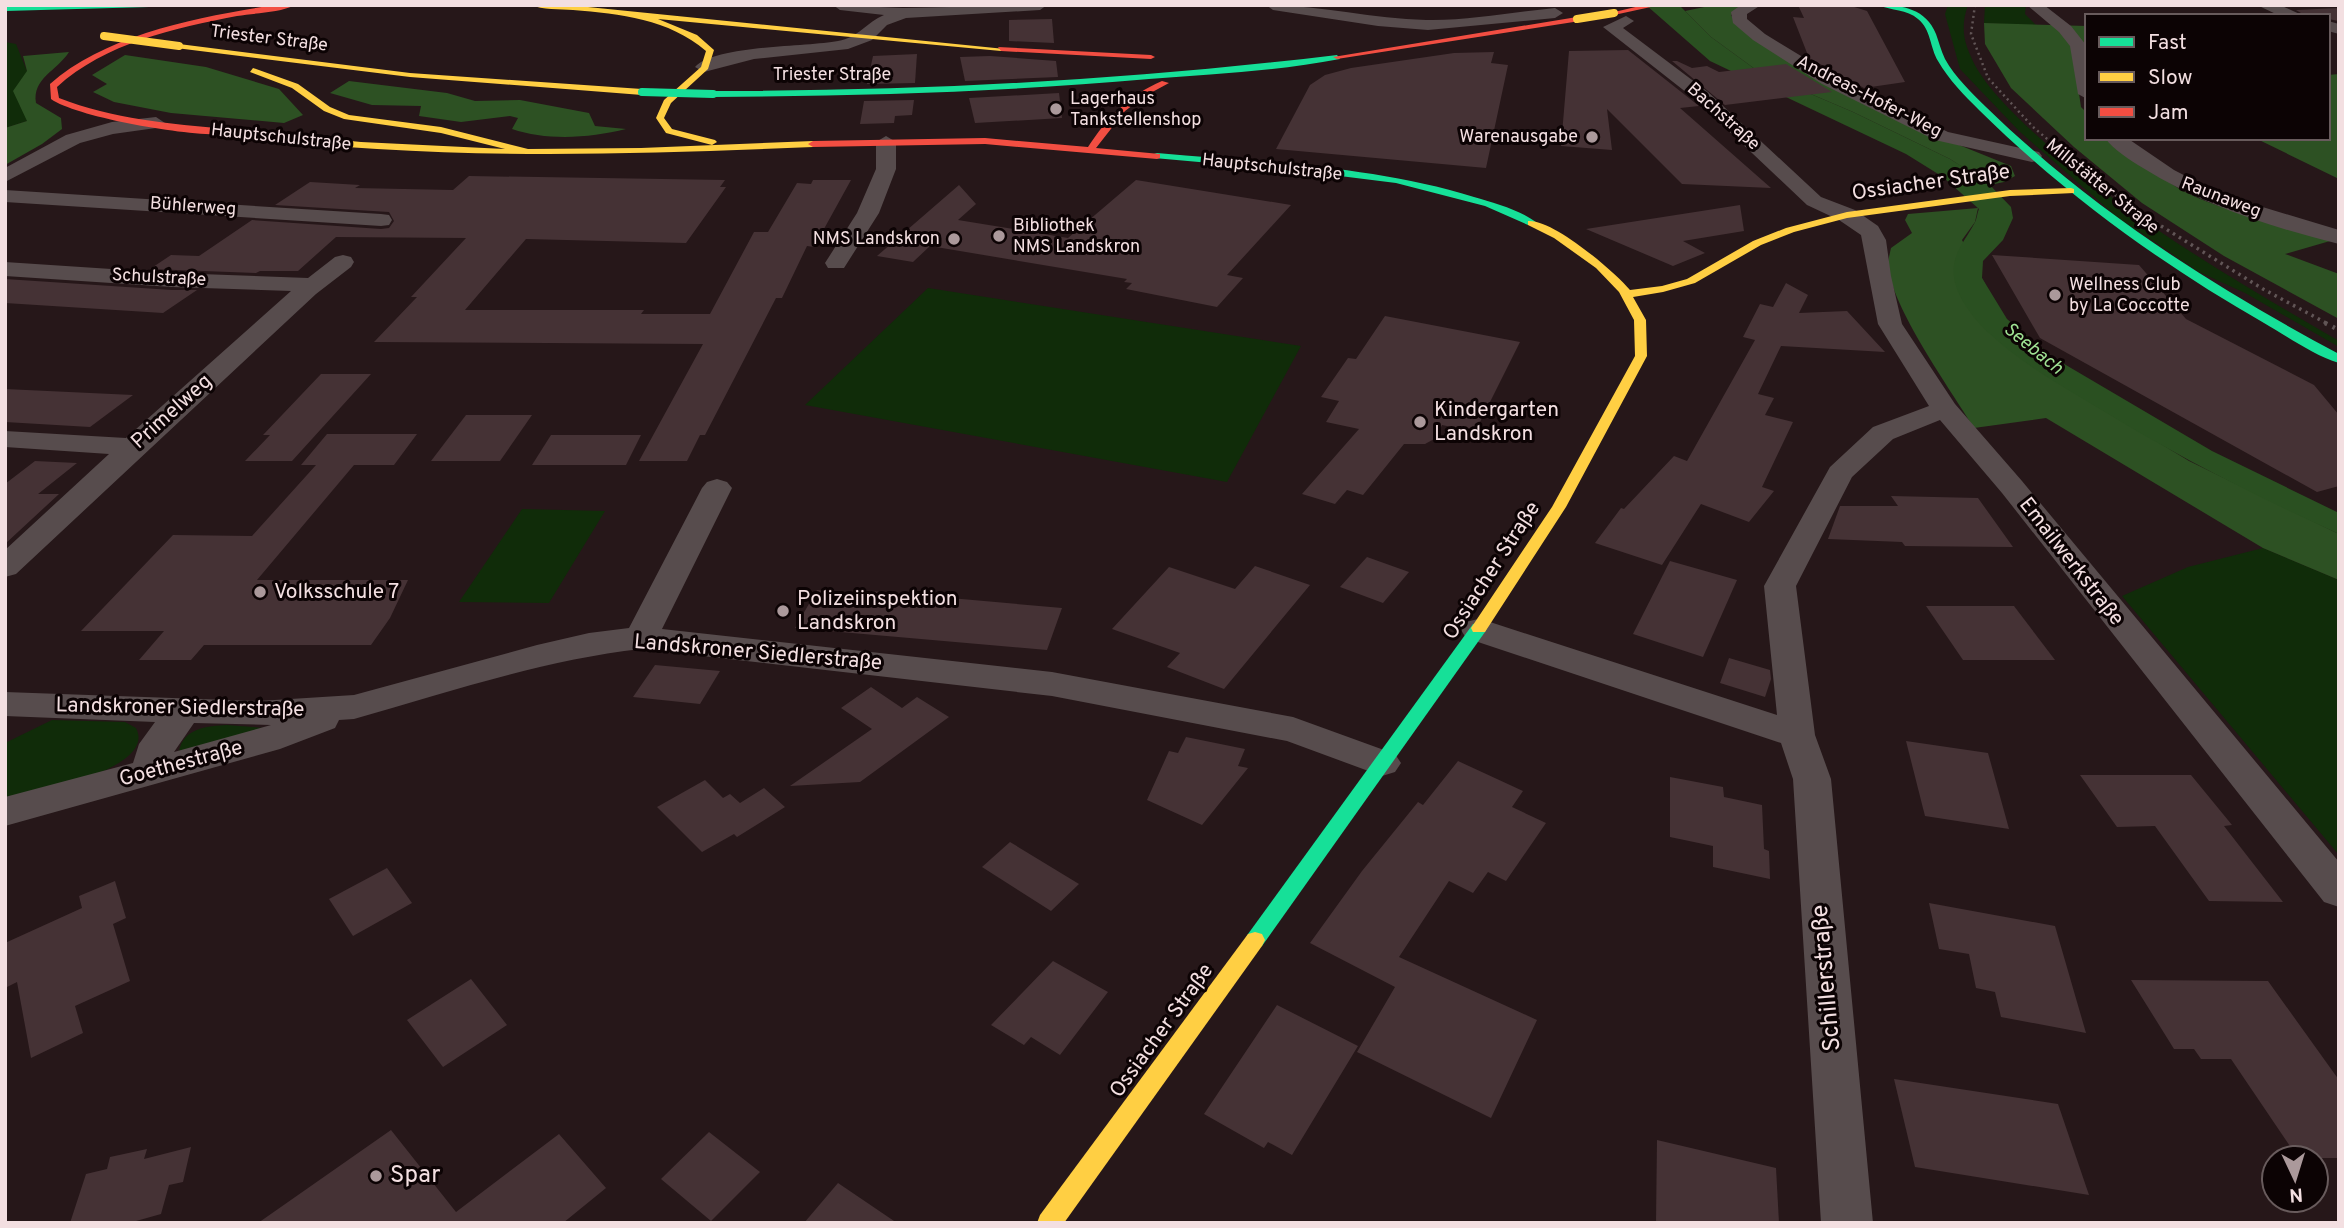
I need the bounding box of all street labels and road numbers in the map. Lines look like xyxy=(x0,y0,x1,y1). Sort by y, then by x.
street label: Triester Straße xyxy=(209,20,329,58)
street label: Andreas-Hofer-Weg xyxy=(1792,50,1946,144)
street label: Triester Straße xyxy=(773,64,891,87)
street label: Bachstraße xyxy=(1682,78,1764,156)
street label: Hauptschulstraße xyxy=(210,119,352,157)
street label: Millstätter Straße xyxy=(2041,134,2163,240)
street label: Hauptschulstraße xyxy=(1201,149,1343,187)
street label: Ossiacher Straße xyxy=(1850,159,2012,207)
street label: Raunaweg xyxy=(2178,172,2264,224)
street label: Bühlerweg xyxy=(149,193,237,221)
street label: Schulstraße xyxy=(111,264,207,292)
street label: Primelweg xyxy=(126,369,218,455)
street label: Emailwerkstraße xyxy=(2012,492,2130,632)
street label: Ossiacher Straße xyxy=(1437,497,1547,645)
street label: Landskroner Siedlerstraße xyxy=(633,629,883,677)
street label: Landskroner Siedlerstraße xyxy=(55,692,305,724)
street label: Goethestraße xyxy=(116,735,246,793)
street label: Schillerstraße xyxy=(1806,903,1848,1053)
street label: Ossiacher Straße xyxy=(1104,959,1220,1103)

